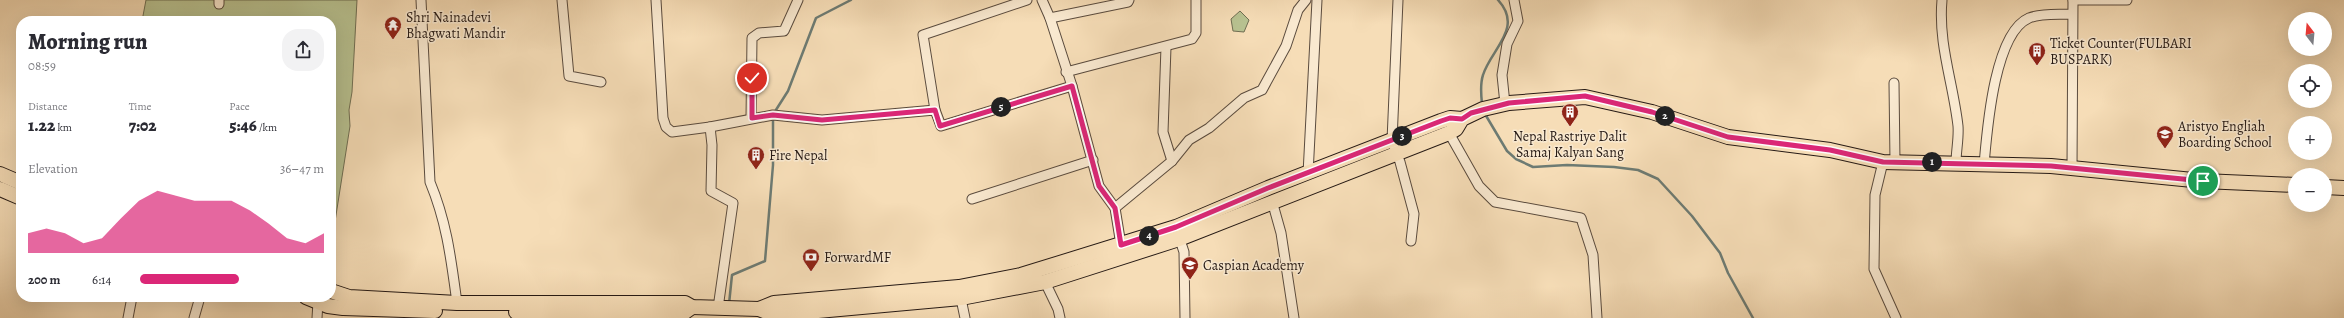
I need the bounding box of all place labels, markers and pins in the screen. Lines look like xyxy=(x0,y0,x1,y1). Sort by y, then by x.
place label: Shri Nainadevi Bhagwati Mandir xyxy=(406,8,506,43)
temple icon: Shri Nainadevi Bhagwati Mandir xyxy=(383,15,403,40)
place label: Ticket Counter(FULBARI BUSPARK) xyxy=(2050,34,2192,69)
building icon: Ticket Counter(FULBARI BUSPARK) xyxy=(2027,41,2047,66)
pin xyxy=(735,61,769,95)
pin: 5 xyxy=(991,97,1011,117)
building icon: Nepal Rastriye Dalit Samaj Kalyan Sang xyxy=(1560,102,1580,127)
pin: 2 xyxy=(1655,106,1675,126)
place label: Aristyo Engliah Boarding School xyxy=(2177,117,2272,152)
school or university icon: Aristyo Engliah Boarding School xyxy=(2155,124,2175,149)
pin: 3 xyxy=(1392,126,1412,146)
place label: Nepal Rastriye Dalit Samaj Kalyan Sang xyxy=(1513,127,1627,162)
building icon: Fire Nepal xyxy=(746,145,766,170)
place label: Fire Nepal xyxy=(769,146,828,165)
pin: 1 xyxy=(1922,152,1942,172)
pin xyxy=(2186,164,2220,198)
pin: 4 xyxy=(1139,226,1159,246)
bank icon: ForwardMF xyxy=(801,247,821,272)
place label: ForwardMF xyxy=(824,248,891,267)
school or university icon: Caspian Academy xyxy=(1180,255,1200,280)
place label: Caspian Academy xyxy=(1203,256,1305,275)

